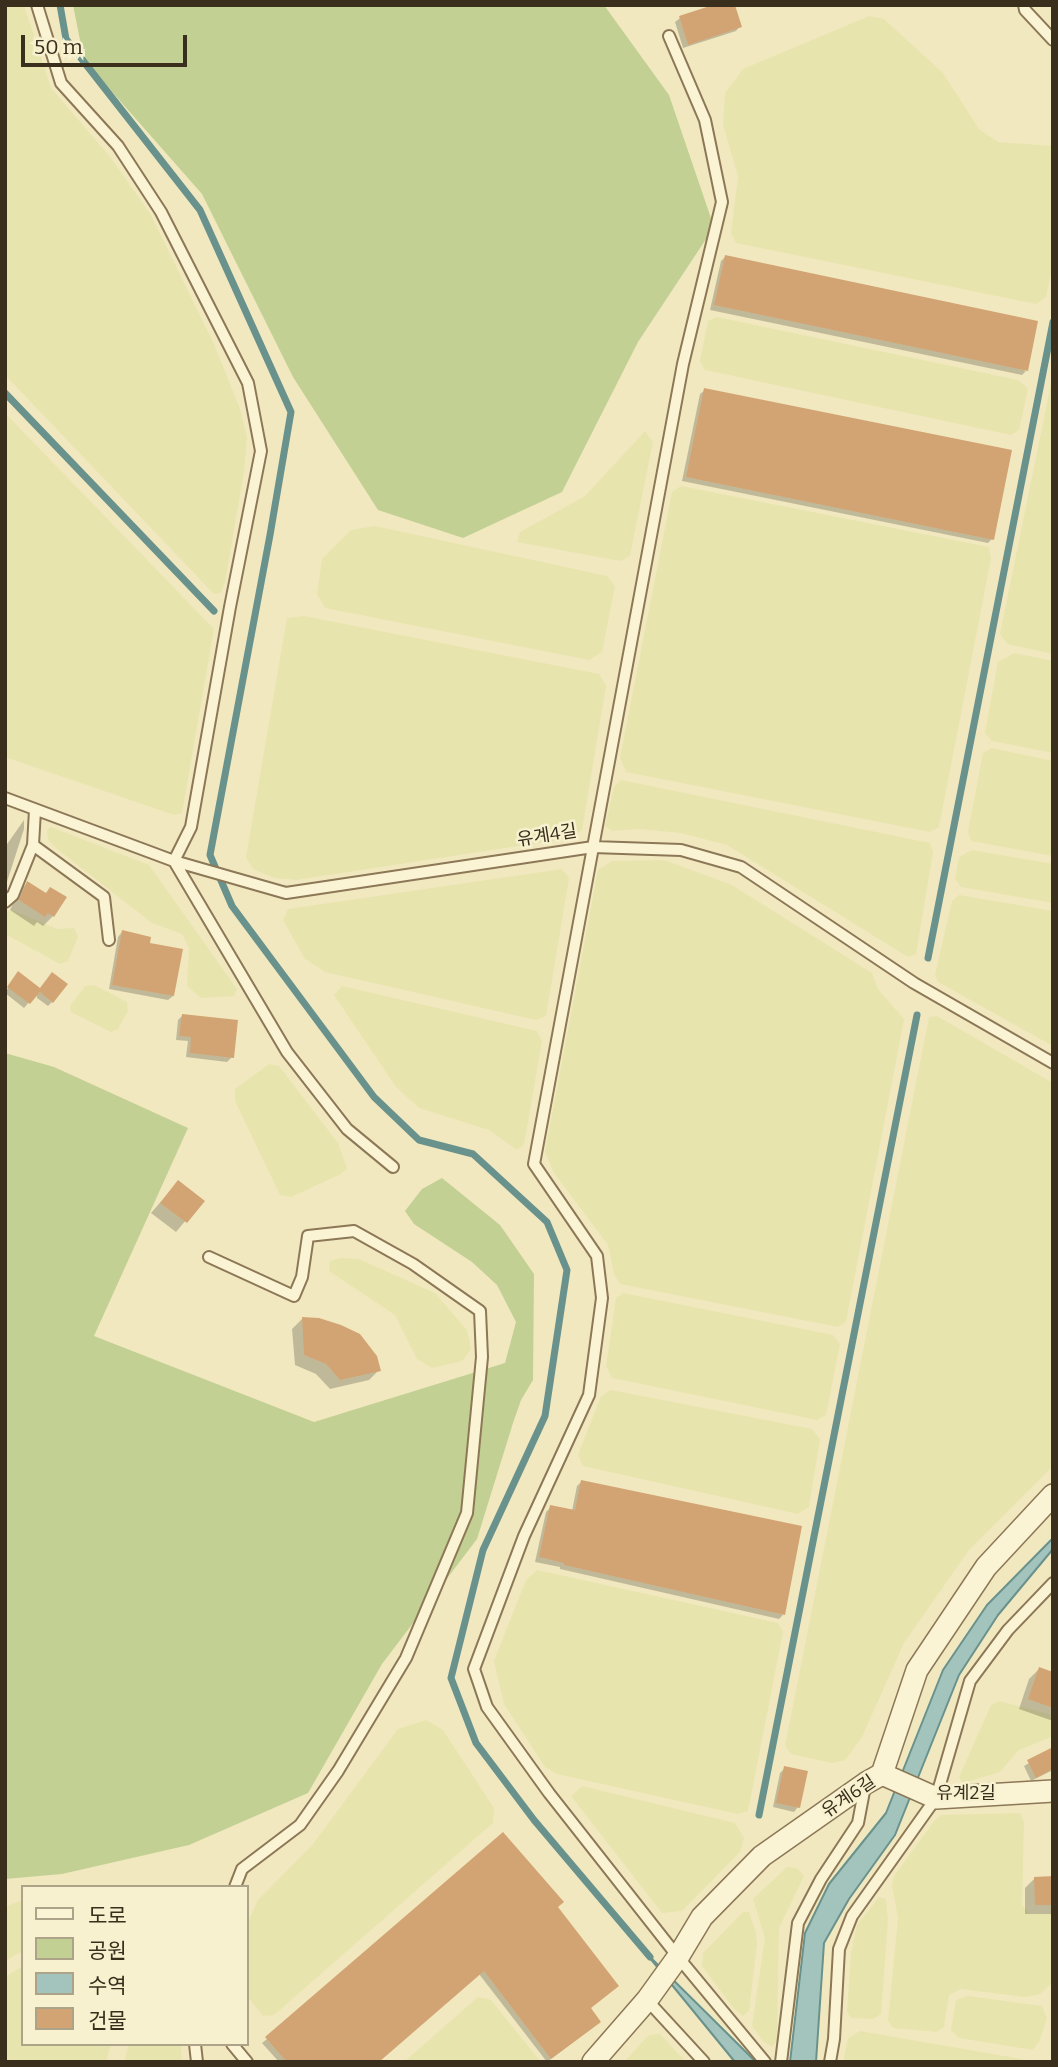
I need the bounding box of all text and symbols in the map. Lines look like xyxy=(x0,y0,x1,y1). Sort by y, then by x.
scale bar xyxy=(24,21,191,65)
text: 50 m xyxy=(34,34,83,60)
street label: 유계4길 xyxy=(516,821,578,851)
street label: 유계6길 xyxy=(818,1771,880,1823)
street label: 유계2길 xyxy=(936,1783,996,1805)
legend xyxy=(21,1885,248,2046)
text: 도로 xyxy=(88,1903,127,1929)
text: 공원 xyxy=(88,1938,127,1964)
text: 수역 xyxy=(88,1973,127,1999)
text: 건물 xyxy=(88,2008,127,2034)

